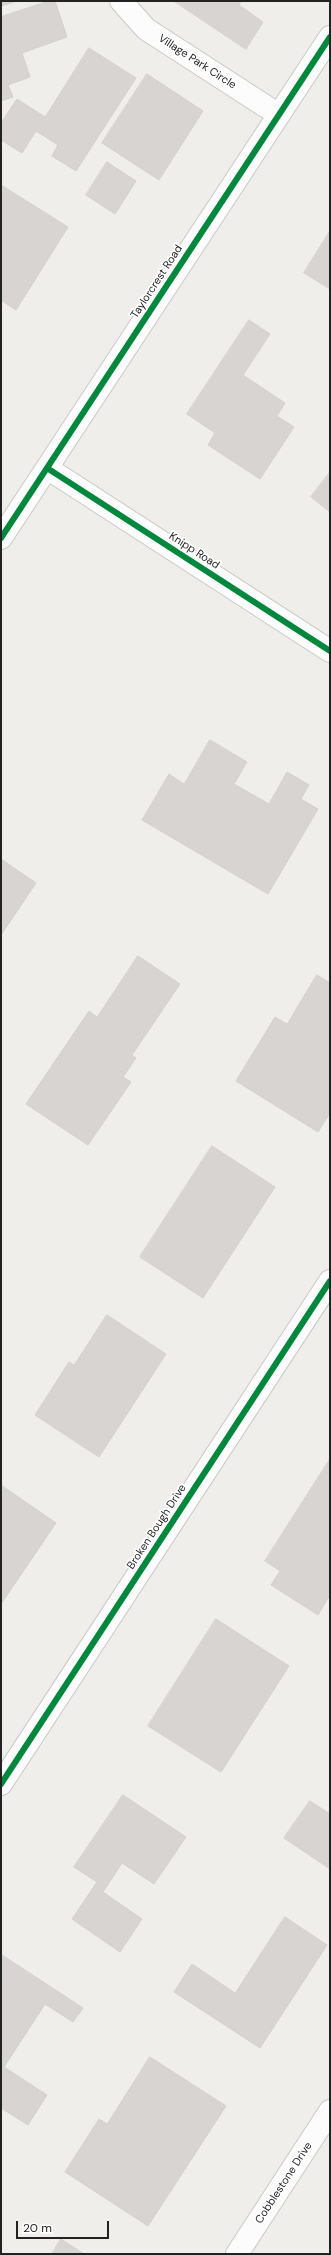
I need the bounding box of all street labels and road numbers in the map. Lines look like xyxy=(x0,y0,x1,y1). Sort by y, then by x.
street label: Village Park Circle xyxy=(156,32,238,92)
street label: Taylorcrest Road xyxy=(128,243,186,321)
street label: Knipp Road xyxy=(166,530,222,572)
street label: Broken Bough Drive xyxy=(125,1482,189,1572)
street label: Cobblestone Drive xyxy=(253,2140,315,2226)

